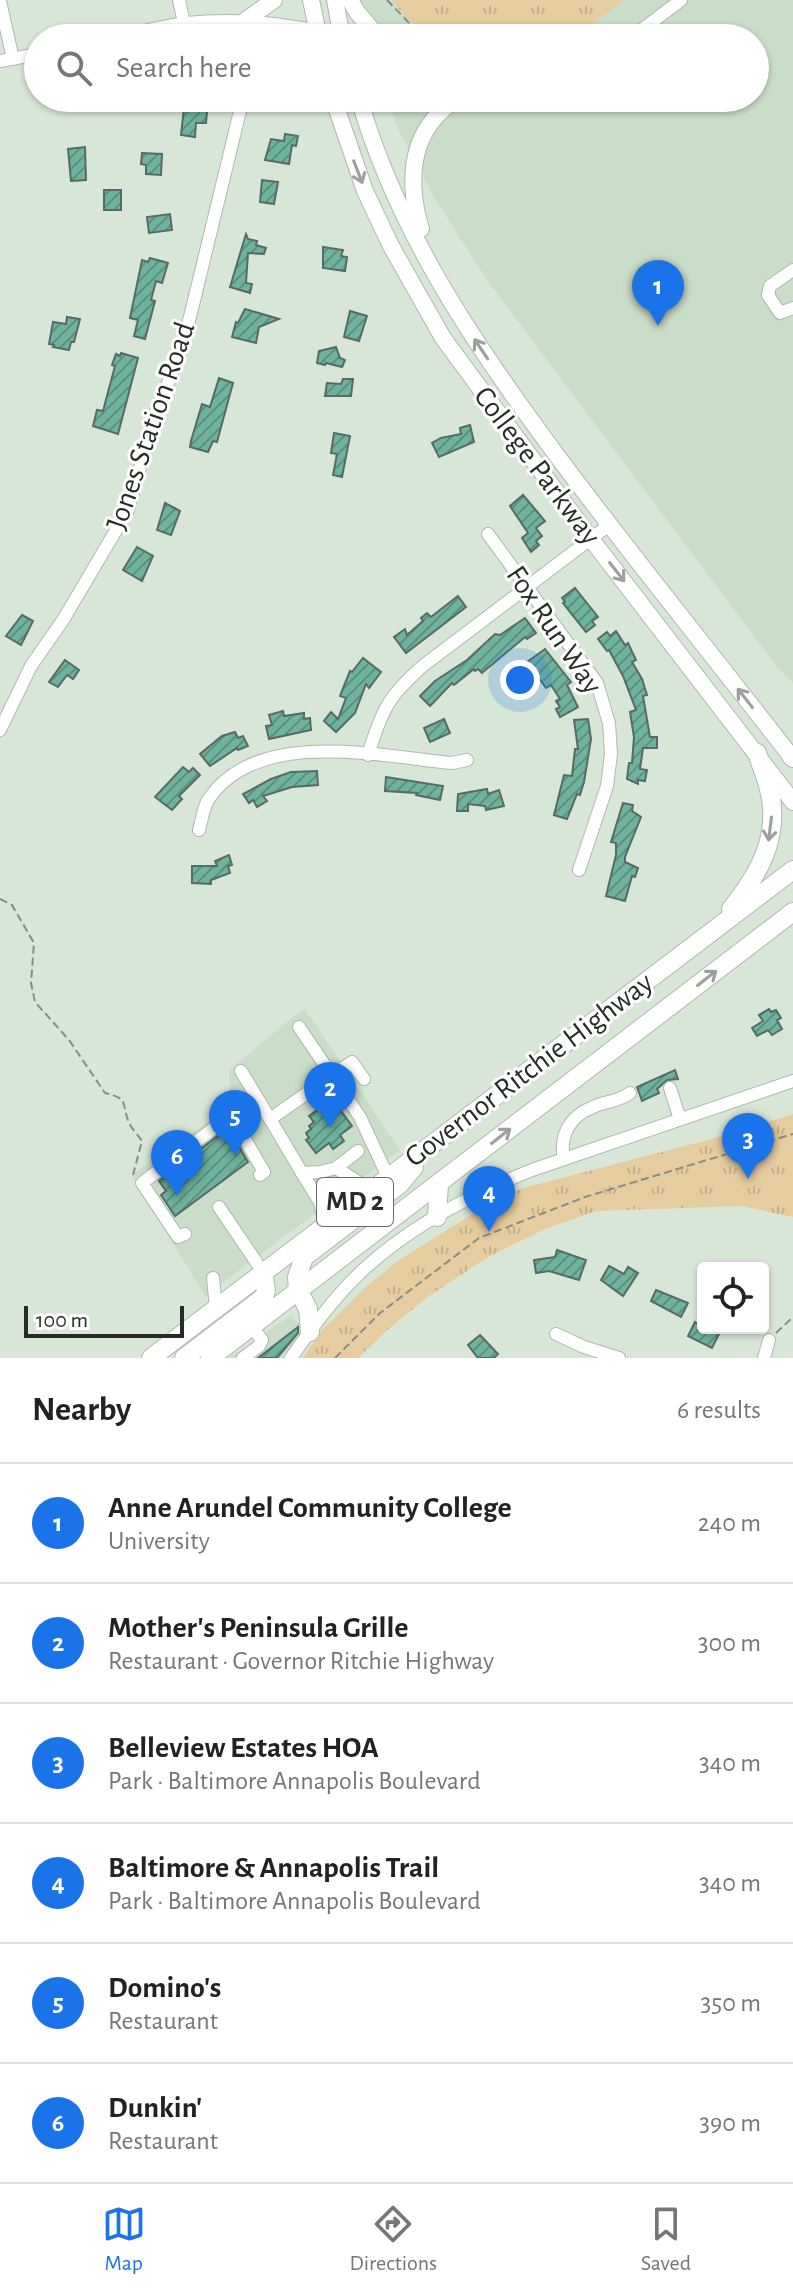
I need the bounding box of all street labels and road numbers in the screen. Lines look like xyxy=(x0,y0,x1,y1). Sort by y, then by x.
street label: Jones Station Road xyxy=(101,318,201,534)
street label: College Parkway xyxy=(468,381,606,551)
street label: Fox Run Way xyxy=(500,561,608,700)
street label: Governor Ritchie Highway xyxy=(399,967,659,1173)
road number: MD 2 xyxy=(317,1178,393,1226)

